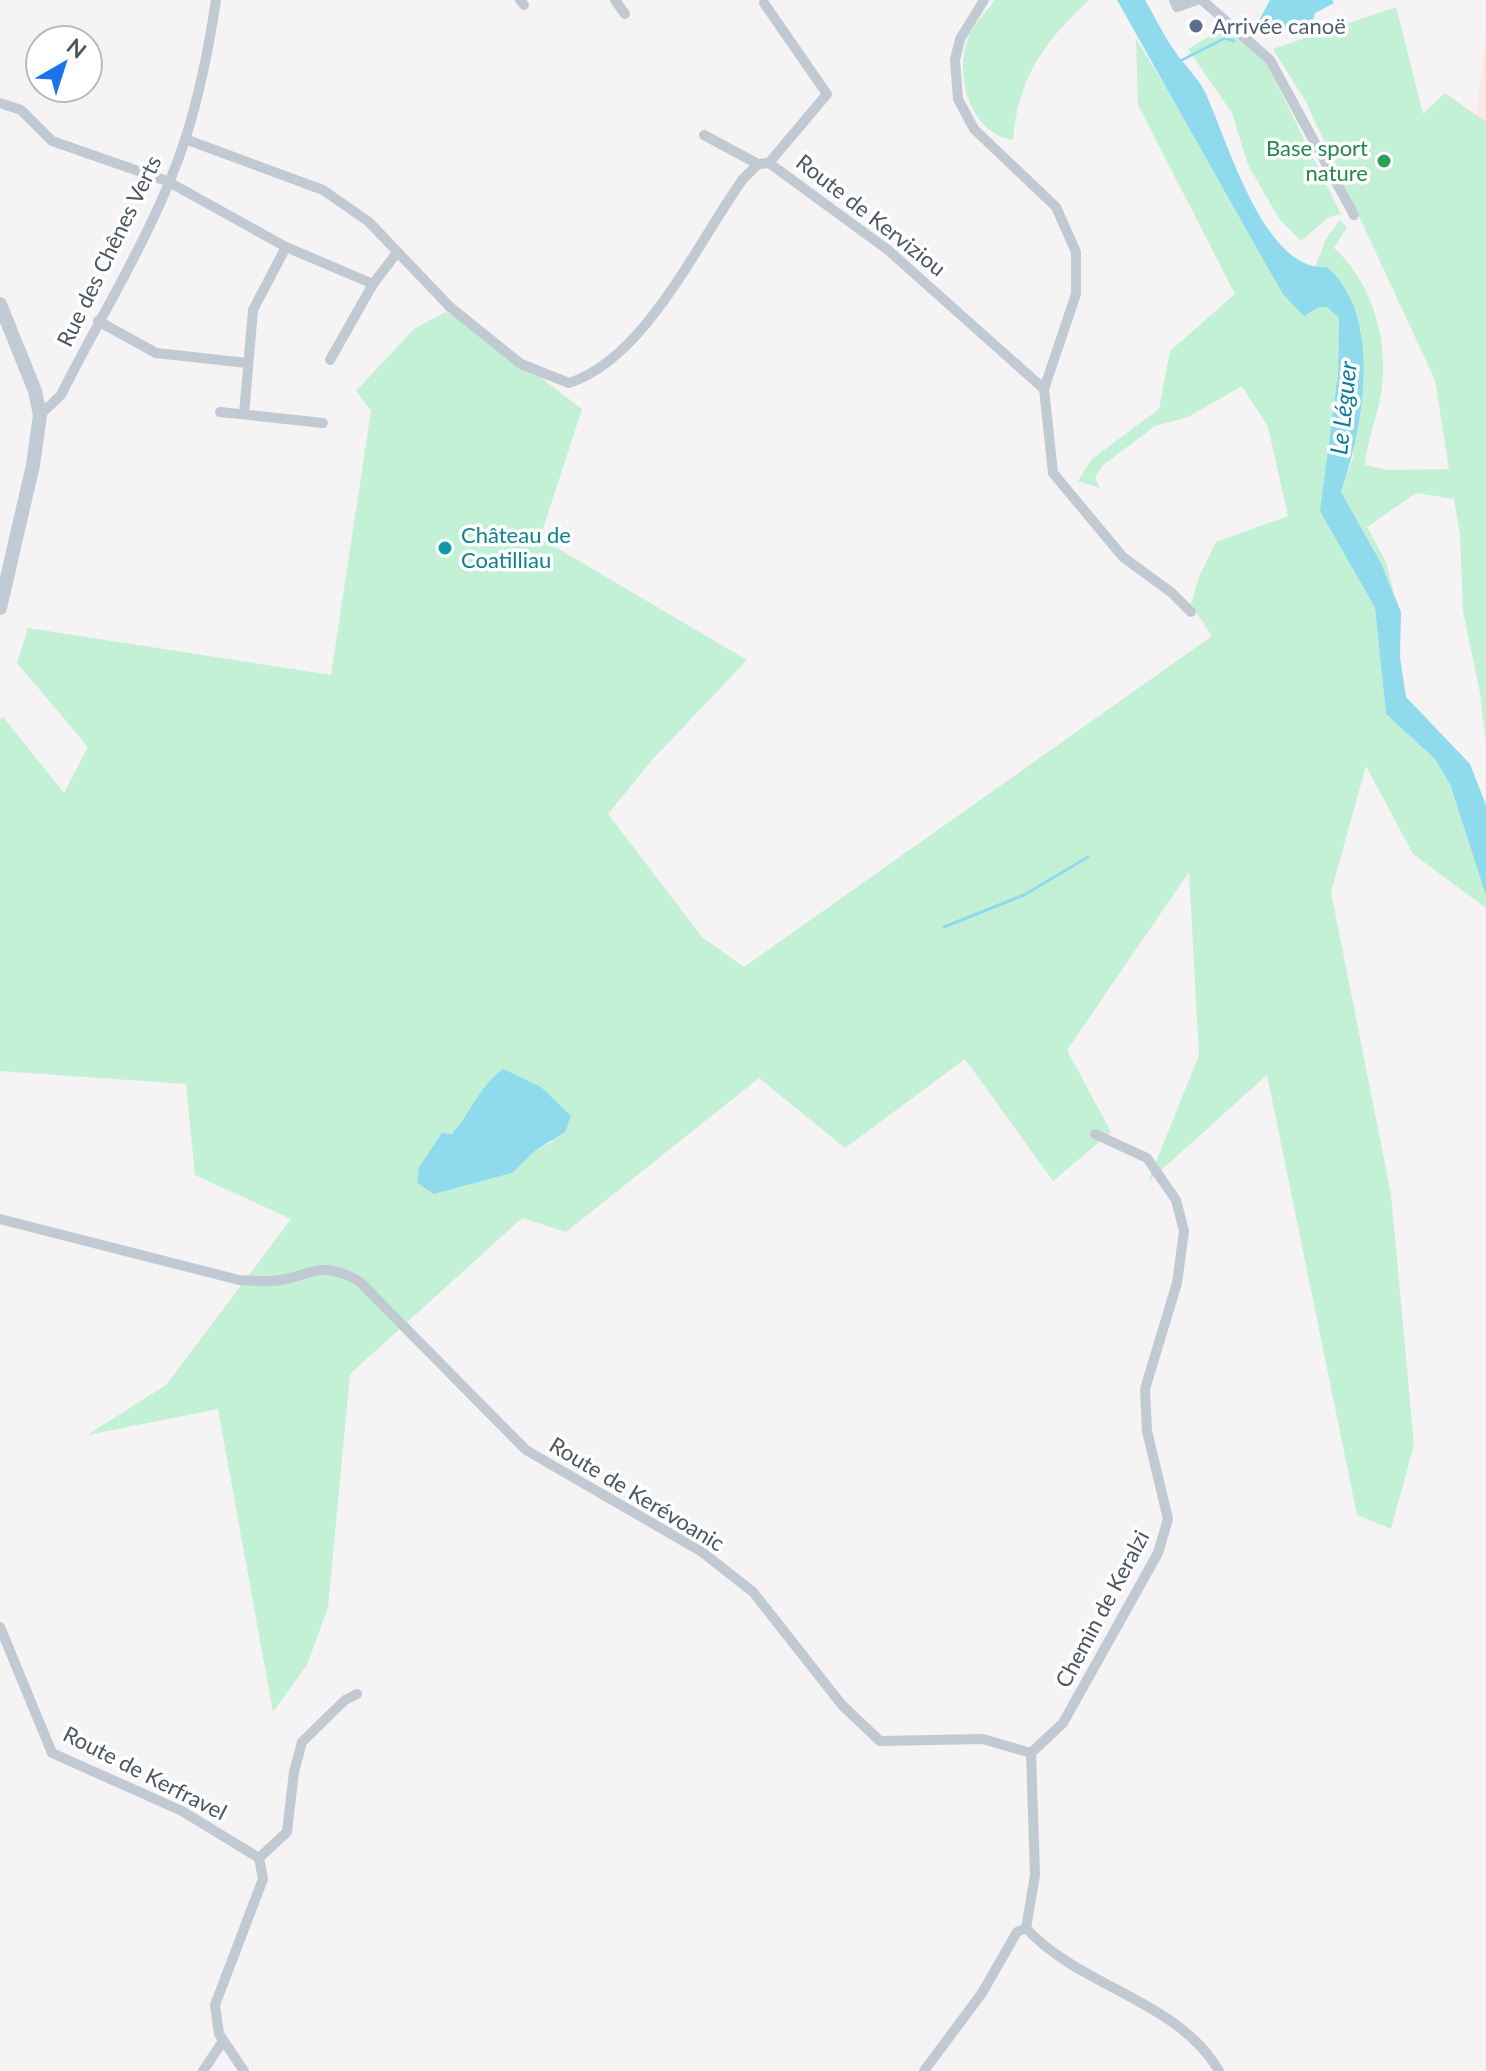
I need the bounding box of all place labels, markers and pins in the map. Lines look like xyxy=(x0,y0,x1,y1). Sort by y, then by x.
place label: Arrivée canoë xyxy=(1212,12,1346,39)
marker: Arrivée canoë xyxy=(1187,17,1205,35)
place label: Base sport nature xyxy=(1266,134,1368,186)
marker: Base sport nature xyxy=(1375,152,1393,170)
place label: Château de Coatilliau xyxy=(461,521,571,573)
marker: Château de Coatilliau xyxy=(436,539,454,557)

